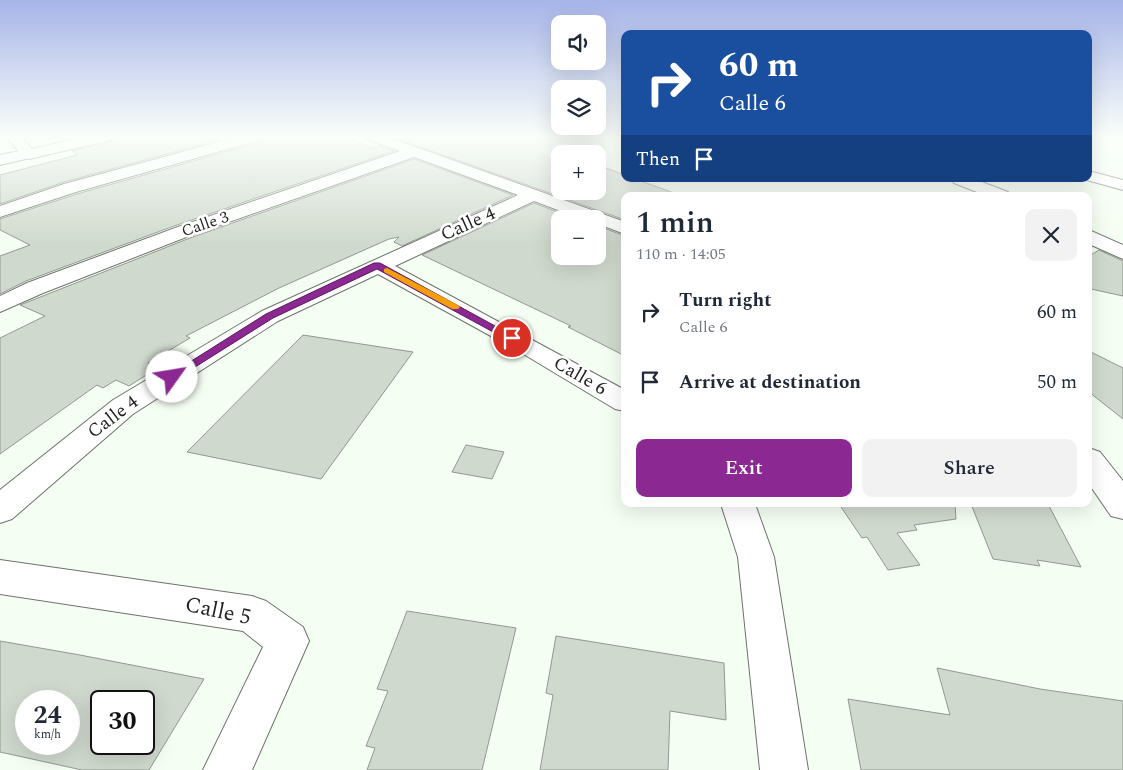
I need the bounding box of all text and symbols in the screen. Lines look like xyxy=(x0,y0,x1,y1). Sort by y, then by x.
map controls xyxy=(551,15,606,265)
button: sound xyxy=(551,15,606,70)
text: 60 m xyxy=(719,39,799,92)
icon: right xyxy=(636,50,701,115)
button: layers xyxy=(551,80,606,135)
text: Calle 6 xyxy=(719,87,786,120)
button: + xyxy=(551,145,606,200)
text: Then xyxy=(636,145,680,174)
icon: arrive xyxy=(690,145,718,173)
street label: Calle 4 xyxy=(436,199,501,249)
text: 1 min xyxy=(636,200,714,246)
street label: Calle 3 xyxy=(178,205,232,243)
button: close xyxy=(1025,209,1077,261)
button: − xyxy=(551,210,606,265)
text: 110 m · 14:05 xyxy=(636,242,726,266)
text: Turn right xyxy=(679,286,772,315)
icon: right xyxy=(636,298,664,326)
text: 60 m xyxy=(1037,298,1077,327)
text: Calle 6 xyxy=(679,315,728,339)
pin xyxy=(491,317,533,359)
icon: arrive xyxy=(498,324,526,352)
street label: Calle 6 xyxy=(548,349,612,403)
position arrow xyxy=(145,350,197,402)
icon: arrive xyxy=(636,368,664,396)
text: Arrive at destination xyxy=(679,368,861,397)
text: 50 m xyxy=(1037,368,1077,397)
street label: Calle 4 xyxy=(81,388,145,446)
button: Exit xyxy=(636,439,852,497)
button: Share xyxy=(862,439,1077,497)
street label: Calle 5 xyxy=(182,588,254,634)
speed limit sign: 30 xyxy=(90,690,155,755)
text: 24 xyxy=(33,697,62,735)
text: km/h xyxy=(34,725,61,744)

